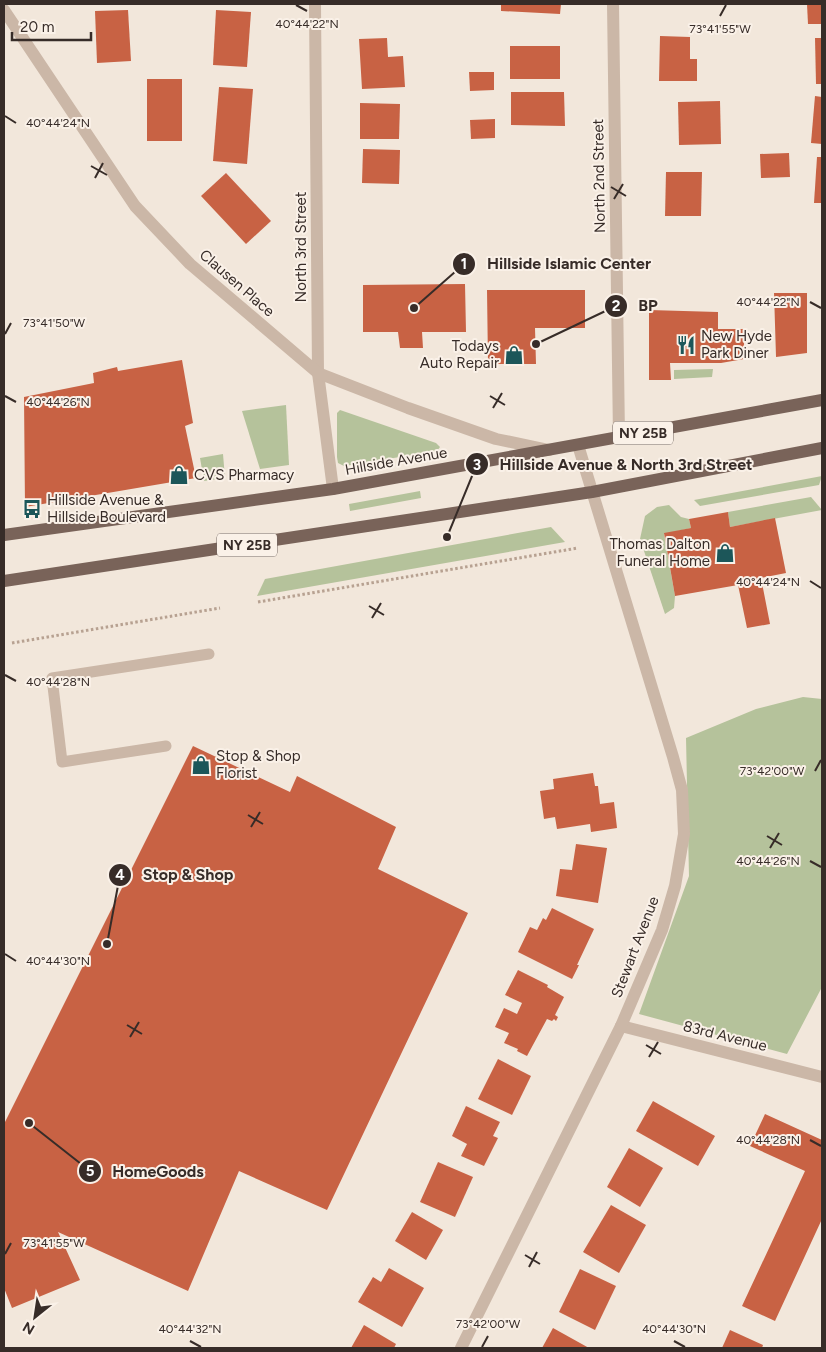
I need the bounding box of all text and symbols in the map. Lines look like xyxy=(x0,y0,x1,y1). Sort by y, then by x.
scale bar xyxy=(12,10,91,42)
text: 40°44'22"N xyxy=(275,17,339,31)
text: 20 m xyxy=(20,18,54,36)
text: 73°41'55"W xyxy=(689,22,751,36)
text: 40°44'24"N xyxy=(26,116,90,130)
street label: North 2nd Street xyxy=(589,118,609,233)
street label: North 3rd Street xyxy=(292,191,310,302)
street label: Clausen Place xyxy=(196,246,278,320)
callout: Hillside Islamic Center xyxy=(452,248,661,279)
text: Hillside Islamic Center xyxy=(487,254,651,273)
text: 1 xyxy=(461,255,467,273)
callout: BP xyxy=(603,290,668,321)
text: 40°44'22"N xyxy=(736,295,800,309)
text: BP xyxy=(638,296,658,315)
text: 2 xyxy=(612,297,621,315)
text: 73°41'50"W xyxy=(23,316,86,330)
place label: New Hyde Park Diner xyxy=(701,327,772,362)
restaurant icon: New Hyde Park Diner xyxy=(675,334,697,356)
place label: Todays Auto Repair xyxy=(420,337,499,372)
shop icon: Todays Auto Repair xyxy=(503,344,525,366)
text: 40°44'26"N xyxy=(26,395,90,409)
road number: NY 25B xyxy=(613,422,673,444)
street label: Hillside Avenue xyxy=(344,443,448,479)
callout: Hillside Avenue & North 3rd Street xyxy=(465,449,763,480)
text: Hillside Avenue & North 3rd Street xyxy=(500,455,752,474)
text: 3 xyxy=(473,456,481,474)
shop icon: CVS Pharmacy xyxy=(168,464,190,486)
place label: CVS Pharmacy xyxy=(194,466,294,484)
place label: Hillside Avenue & Hillside Boulevard xyxy=(47,491,166,526)
bus stop icon: Hillside Avenue & Hillside Boulevard xyxy=(21,498,43,520)
road number: NY 25B xyxy=(217,534,277,556)
place label: Thomas Dalton Funeral Home xyxy=(610,535,710,570)
shop icon: Thomas Dalton Funeral Home xyxy=(714,542,736,564)
text: 40°44'24"N xyxy=(736,575,800,589)
text: 40°44'28"N xyxy=(26,675,90,689)
place label: Stop & Shop Florist xyxy=(216,747,301,782)
shop icon: Stop & Shop Florist xyxy=(190,754,212,776)
text: 73°42'00"W xyxy=(740,764,805,778)
text: 40°44'26"N xyxy=(736,854,800,868)
callout: Stop & Shop xyxy=(108,859,243,890)
text: Stop & Shop xyxy=(143,865,234,884)
text: 4 xyxy=(115,866,125,884)
street label: Stewart Avenue xyxy=(607,894,663,1000)
text: 40°44'30"N xyxy=(26,954,90,968)
street label: 83rd Avenue xyxy=(681,1017,769,1055)
text: 40°44'28"N xyxy=(736,1133,800,1147)
callout: HomeGoods xyxy=(78,1156,214,1187)
text: 5 xyxy=(86,1162,95,1180)
text: HomeGoods xyxy=(112,1162,204,1181)
text: 73°41'55"W xyxy=(23,1236,85,1250)
north arrow xyxy=(10,1292,60,1342)
text: 73°42'00"W xyxy=(456,1317,521,1331)
text: N xyxy=(20,1318,38,1338)
text: 40°44'32"N xyxy=(158,1322,222,1336)
text: 40°44'30"N xyxy=(642,1322,706,1336)

